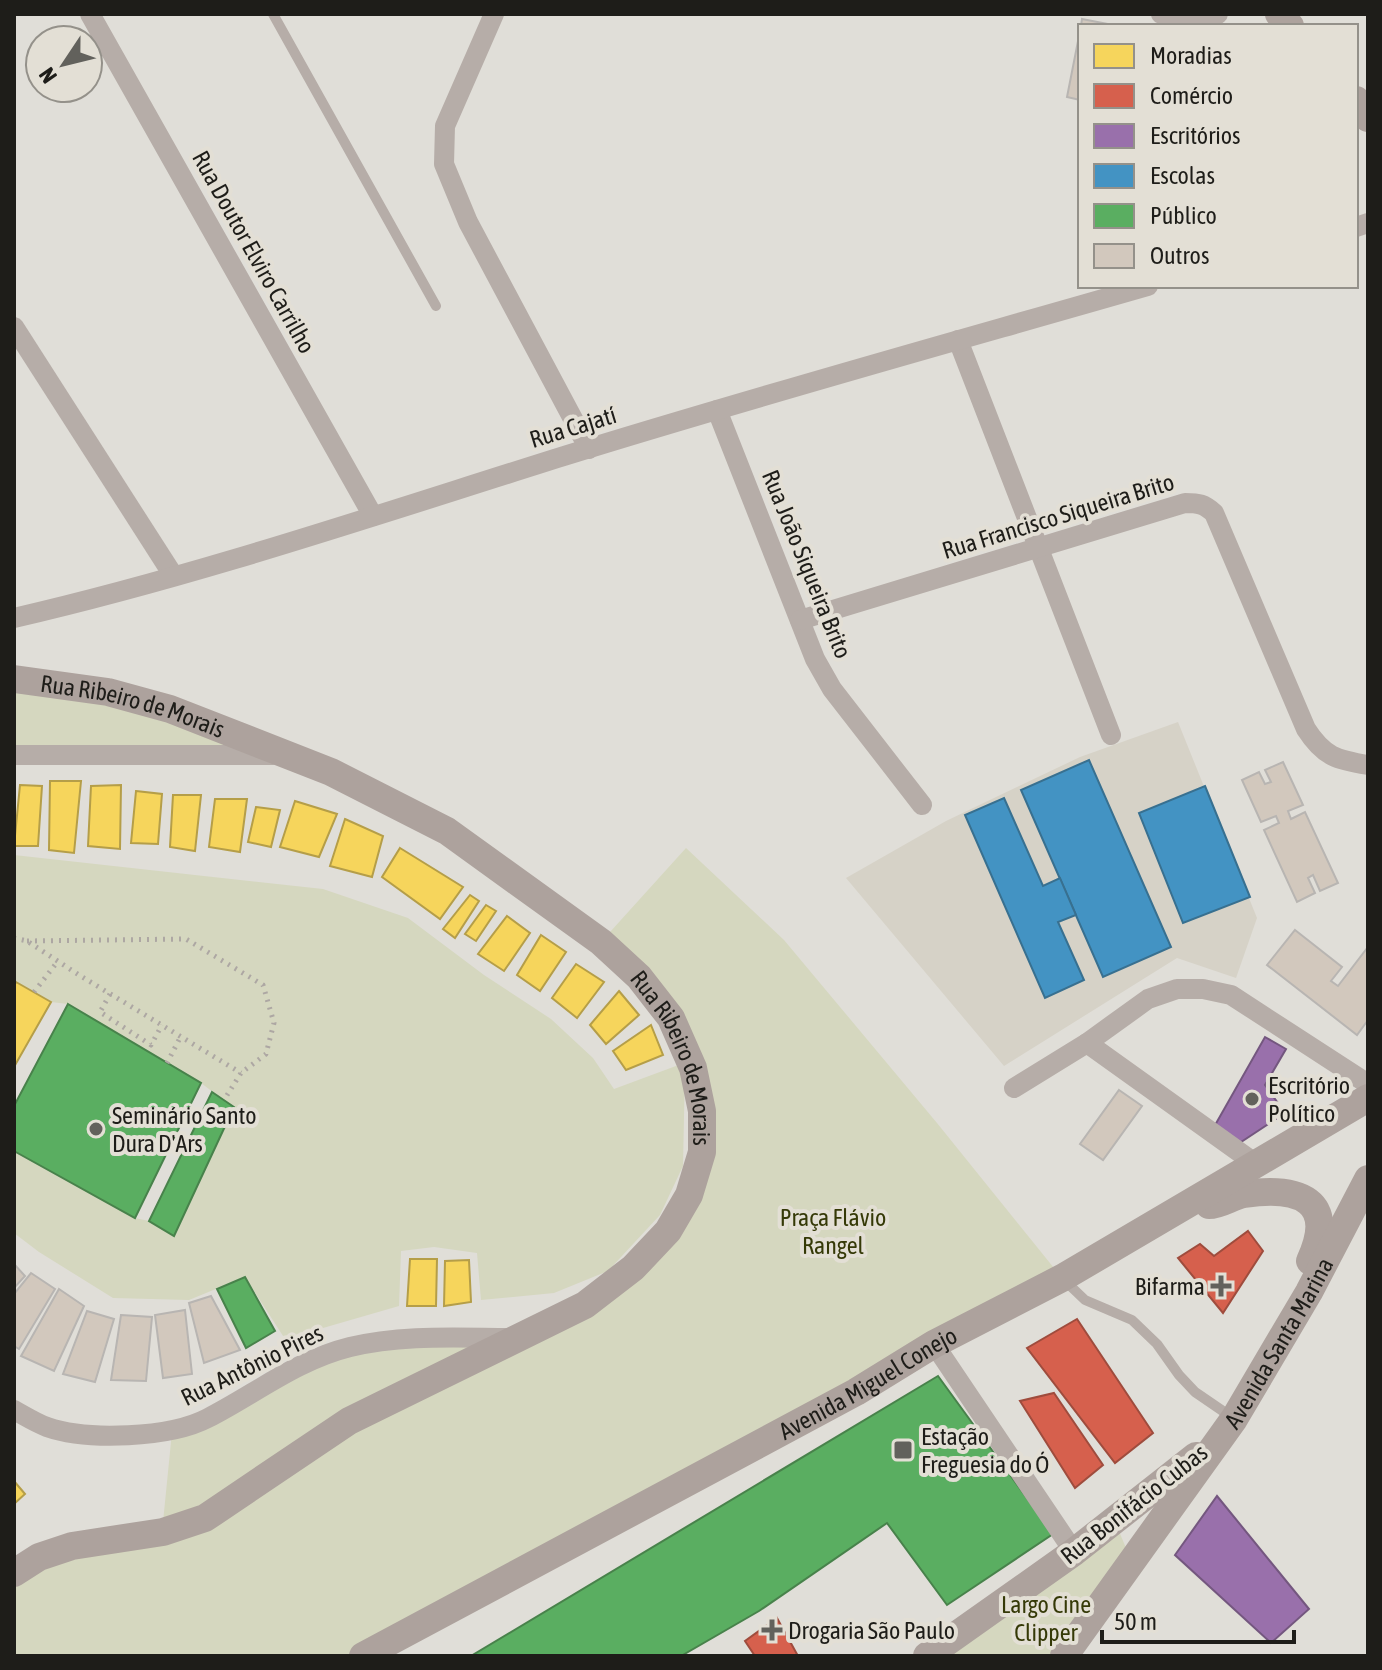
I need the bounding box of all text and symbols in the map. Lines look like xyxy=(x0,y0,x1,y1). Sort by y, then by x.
north arrow xyxy=(24,24,104,104)
legend xyxy=(1078,24,1358,288)
text: Moradias xyxy=(1150,42,1232,69)
text: N xyxy=(33,63,62,88)
text: Comércio xyxy=(1150,82,1233,109)
text: Escritórios xyxy=(1150,122,1240,149)
street label: Rua Doutor Elviro Carrilho xyxy=(187,146,321,358)
text: Escolas xyxy=(1150,162,1215,189)
text: Público xyxy=(1150,202,1217,229)
text: Outros xyxy=(1150,242,1209,269)
street label: Rua Cajatí xyxy=(526,401,620,453)
street label: Rua João Siqueira Brito xyxy=(757,466,857,662)
street label: Rua Francisco Siqueira Brito xyxy=(939,468,1177,564)
street label: Rua Ribeiro de Morais xyxy=(39,669,229,743)
street label: Rua Ribeiro de Morais xyxy=(626,965,716,1146)
place label: Escritório Político xyxy=(1268,1072,1350,1127)
marker: Escritório Político xyxy=(1243,1090,1261,1108)
place label: Seminário Santo Dura D'Ars xyxy=(112,1102,257,1157)
marker: Seminário Santo Dura D'Ars xyxy=(87,1120,105,1138)
park label: Praça Flávio Rangel xyxy=(780,1204,886,1259)
street label: Avenida Santa Marina xyxy=(1218,1253,1338,1433)
place label: Bifarma xyxy=(1135,1273,1205,1300)
marker: Bifarma xyxy=(1212,1277,1230,1295)
street label: Rua Antônio Pires xyxy=(177,1319,327,1411)
street label: Avenida Miguel Conejo xyxy=(774,1321,961,1444)
place label: Estação Freguesia do Ó xyxy=(921,1423,1049,1478)
marker: Estação Freguesia do Ó xyxy=(892,1439,914,1461)
street label: Rua Bonifácio Cubas xyxy=(1056,1439,1212,1569)
park label: Largo Cine Clipper xyxy=(1001,1591,1091,1646)
scale bar xyxy=(1102,1594,1294,1644)
text: 50 m xyxy=(1114,1608,1157,1635)
place label: Drogaria São Paulo xyxy=(788,1617,955,1644)
marker: Drogaria São Paulo xyxy=(763,1621,781,1639)

